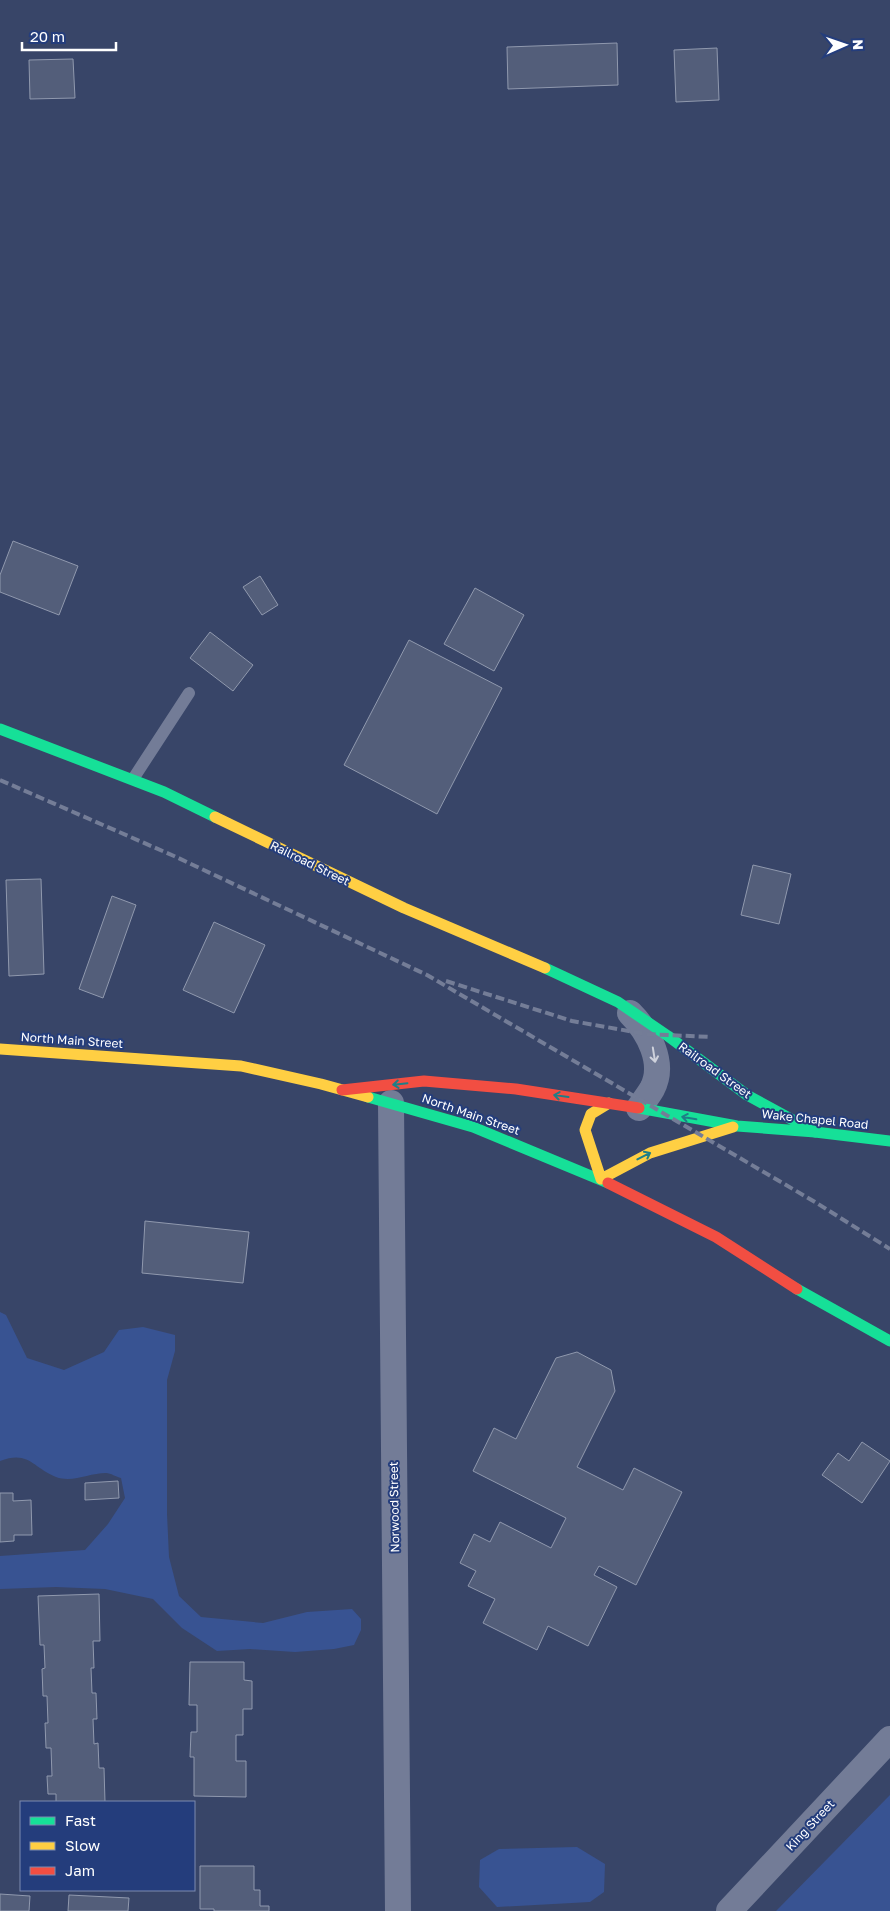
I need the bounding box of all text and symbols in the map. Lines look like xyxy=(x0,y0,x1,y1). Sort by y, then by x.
scale bar xyxy=(22,20,116,52)
north arrow xyxy=(820,20,870,70)
text: 20 m xyxy=(30,27,65,45)
text: N xyxy=(850,39,867,50)
street label: Railroad Street xyxy=(268,837,352,889)
street label: North Main Street xyxy=(20,1029,124,1051)
street label: Railroad Street xyxy=(676,1039,754,1102)
one-way arrow xyxy=(650,1047,660,1063)
one-way arrow xyxy=(392,1079,408,1089)
street label: North Main Street xyxy=(420,1090,522,1138)
one-way arrow xyxy=(553,1091,569,1101)
street label: Wake Chapel Road xyxy=(761,1106,869,1132)
one-way arrow xyxy=(681,1112,697,1122)
one-way arrow xyxy=(636,1151,651,1161)
street label: Norwood Street xyxy=(386,1461,402,1553)
street label: King Street xyxy=(782,1796,838,1854)
legend xyxy=(20,1801,195,1891)
text: Fast xyxy=(65,1811,96,1829)
text: Slow xyxy=(65,1836,100,1854)
text: Jam xyxy=(65,1861,95,1879)

